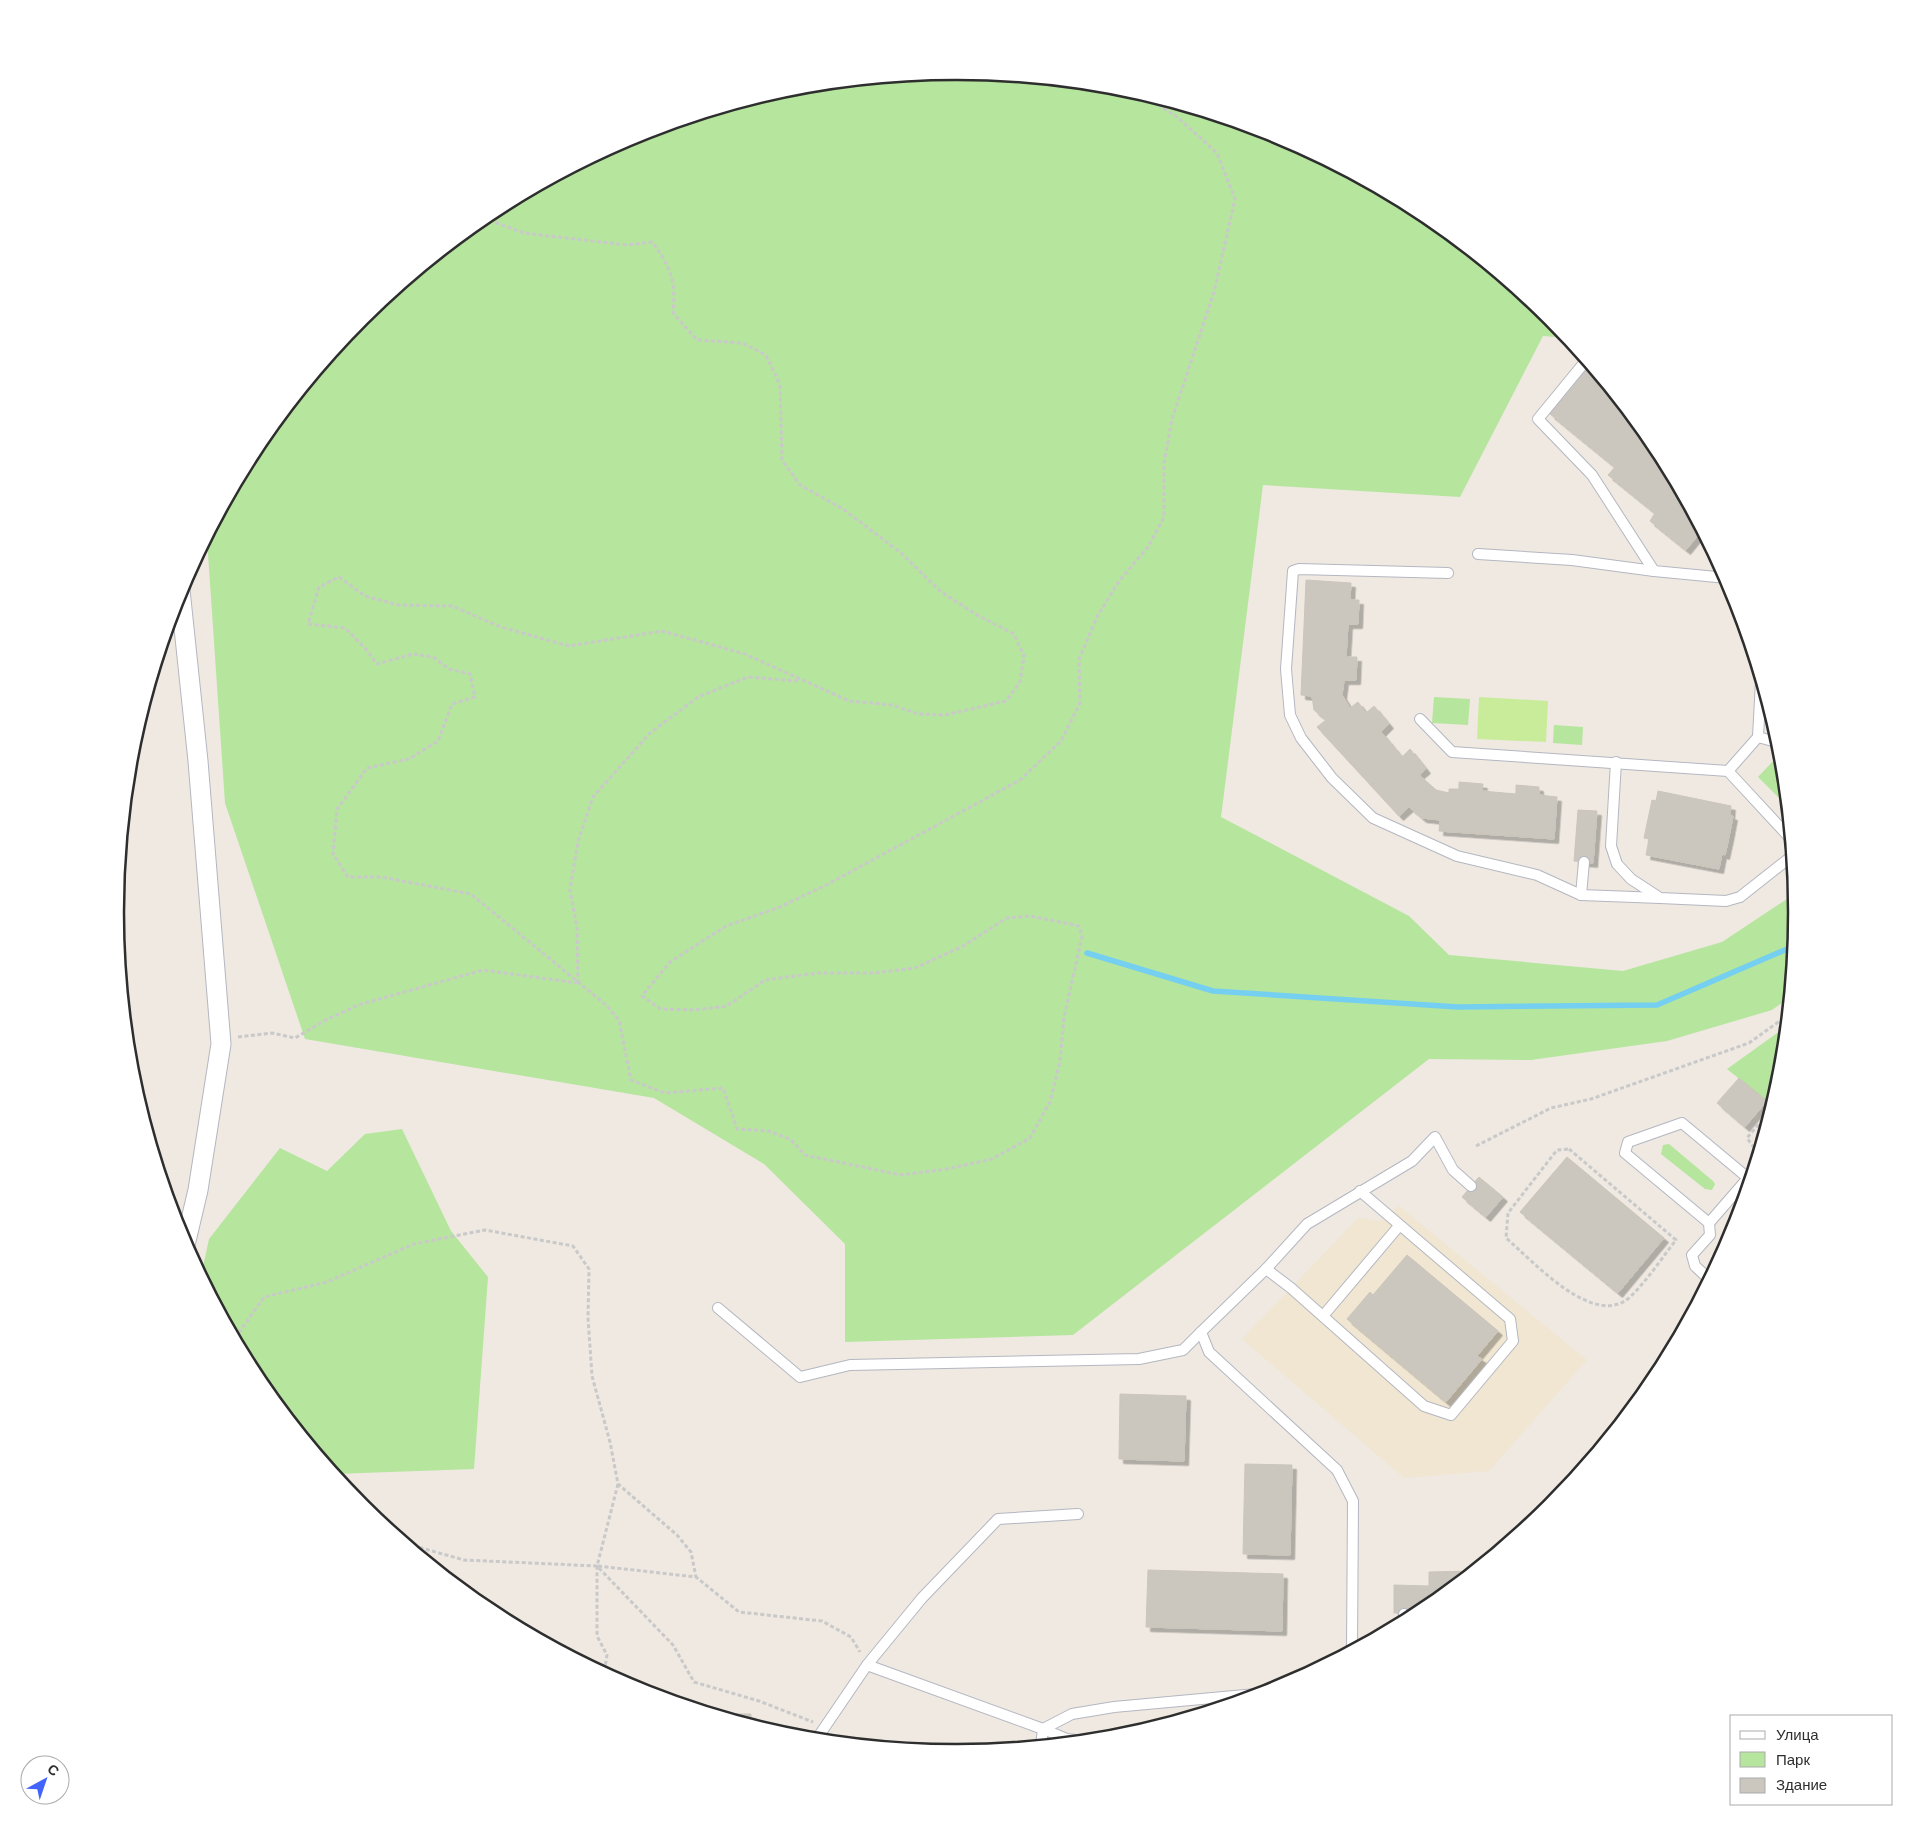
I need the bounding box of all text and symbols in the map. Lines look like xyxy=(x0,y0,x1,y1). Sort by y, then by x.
legend xyxy=(1730,1715,1893,1805)
text: Улица xyxy=(1776,1725,1819,1743)
text: Парк xyxy=(1776,1750,1810,1768)
north arrow xyxy=(20,1755,70,1805)
text: С xyxy=(44,1760,63,1779)
text: Здание xyxy=(1776,1775,1827,1793)

